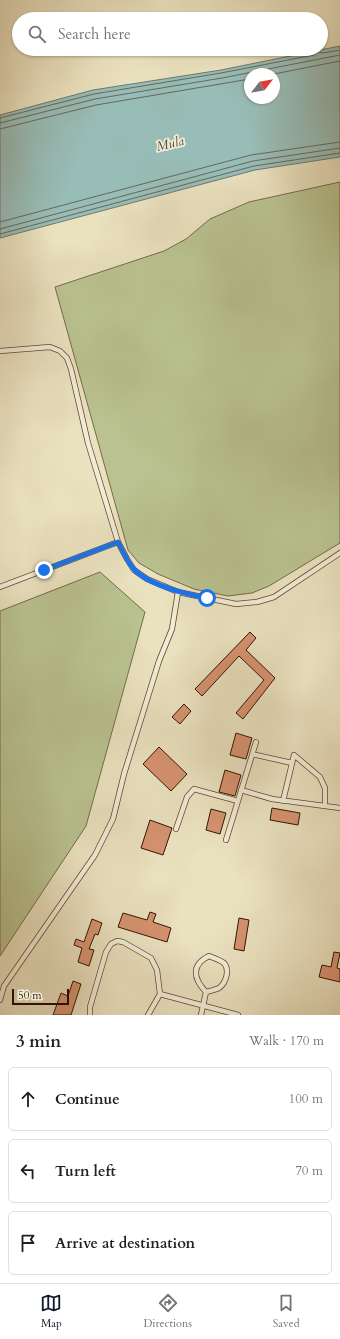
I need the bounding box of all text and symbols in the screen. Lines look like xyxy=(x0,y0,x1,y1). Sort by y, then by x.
search box xyxy=(12,12,328,56)
icon: search xyxy=(26,23,48,45)
text: Search here xyxy=(58,24,131,44)
north arrow xyxy=(244,68,280,104)
water label: Mula xyxy=(155,132,186,156)
route end xyxy=(35,561,53,579)
route start xyxy=(198,589,216,607)
scale bar xyxy=(12,987,69,1006)
text: 50 m xyxy=(18,988,42,1003)
text: 3 min xyxy=(16,1030,61,1053)
text: Walk · 170 m xyxy=(249,1032,324,1050)
icon: ahead xyxy=(17,1088,39,1110)
text: Continue xyxy=(55,1089,120,1109)
text: 100 m xyxy=(289,1090,323,1108)
icon: left xyxy=(17,1160,39,1182)
text: Turn left xyxy=(55,1161,116,1181)
text: 70 m xyxy=(295,1162,323,1180)
icon: arrive xyxy=(17,1232,39,1254)
text: Arrive at destination xyxy=(55,1233,195,1253)
tab: Map xyxy=(40,1292,62,1331)
tab: Directions xyxy=(143,1292,192,1331)
tab: Saved xyxy=(273,1292,300,1331)

